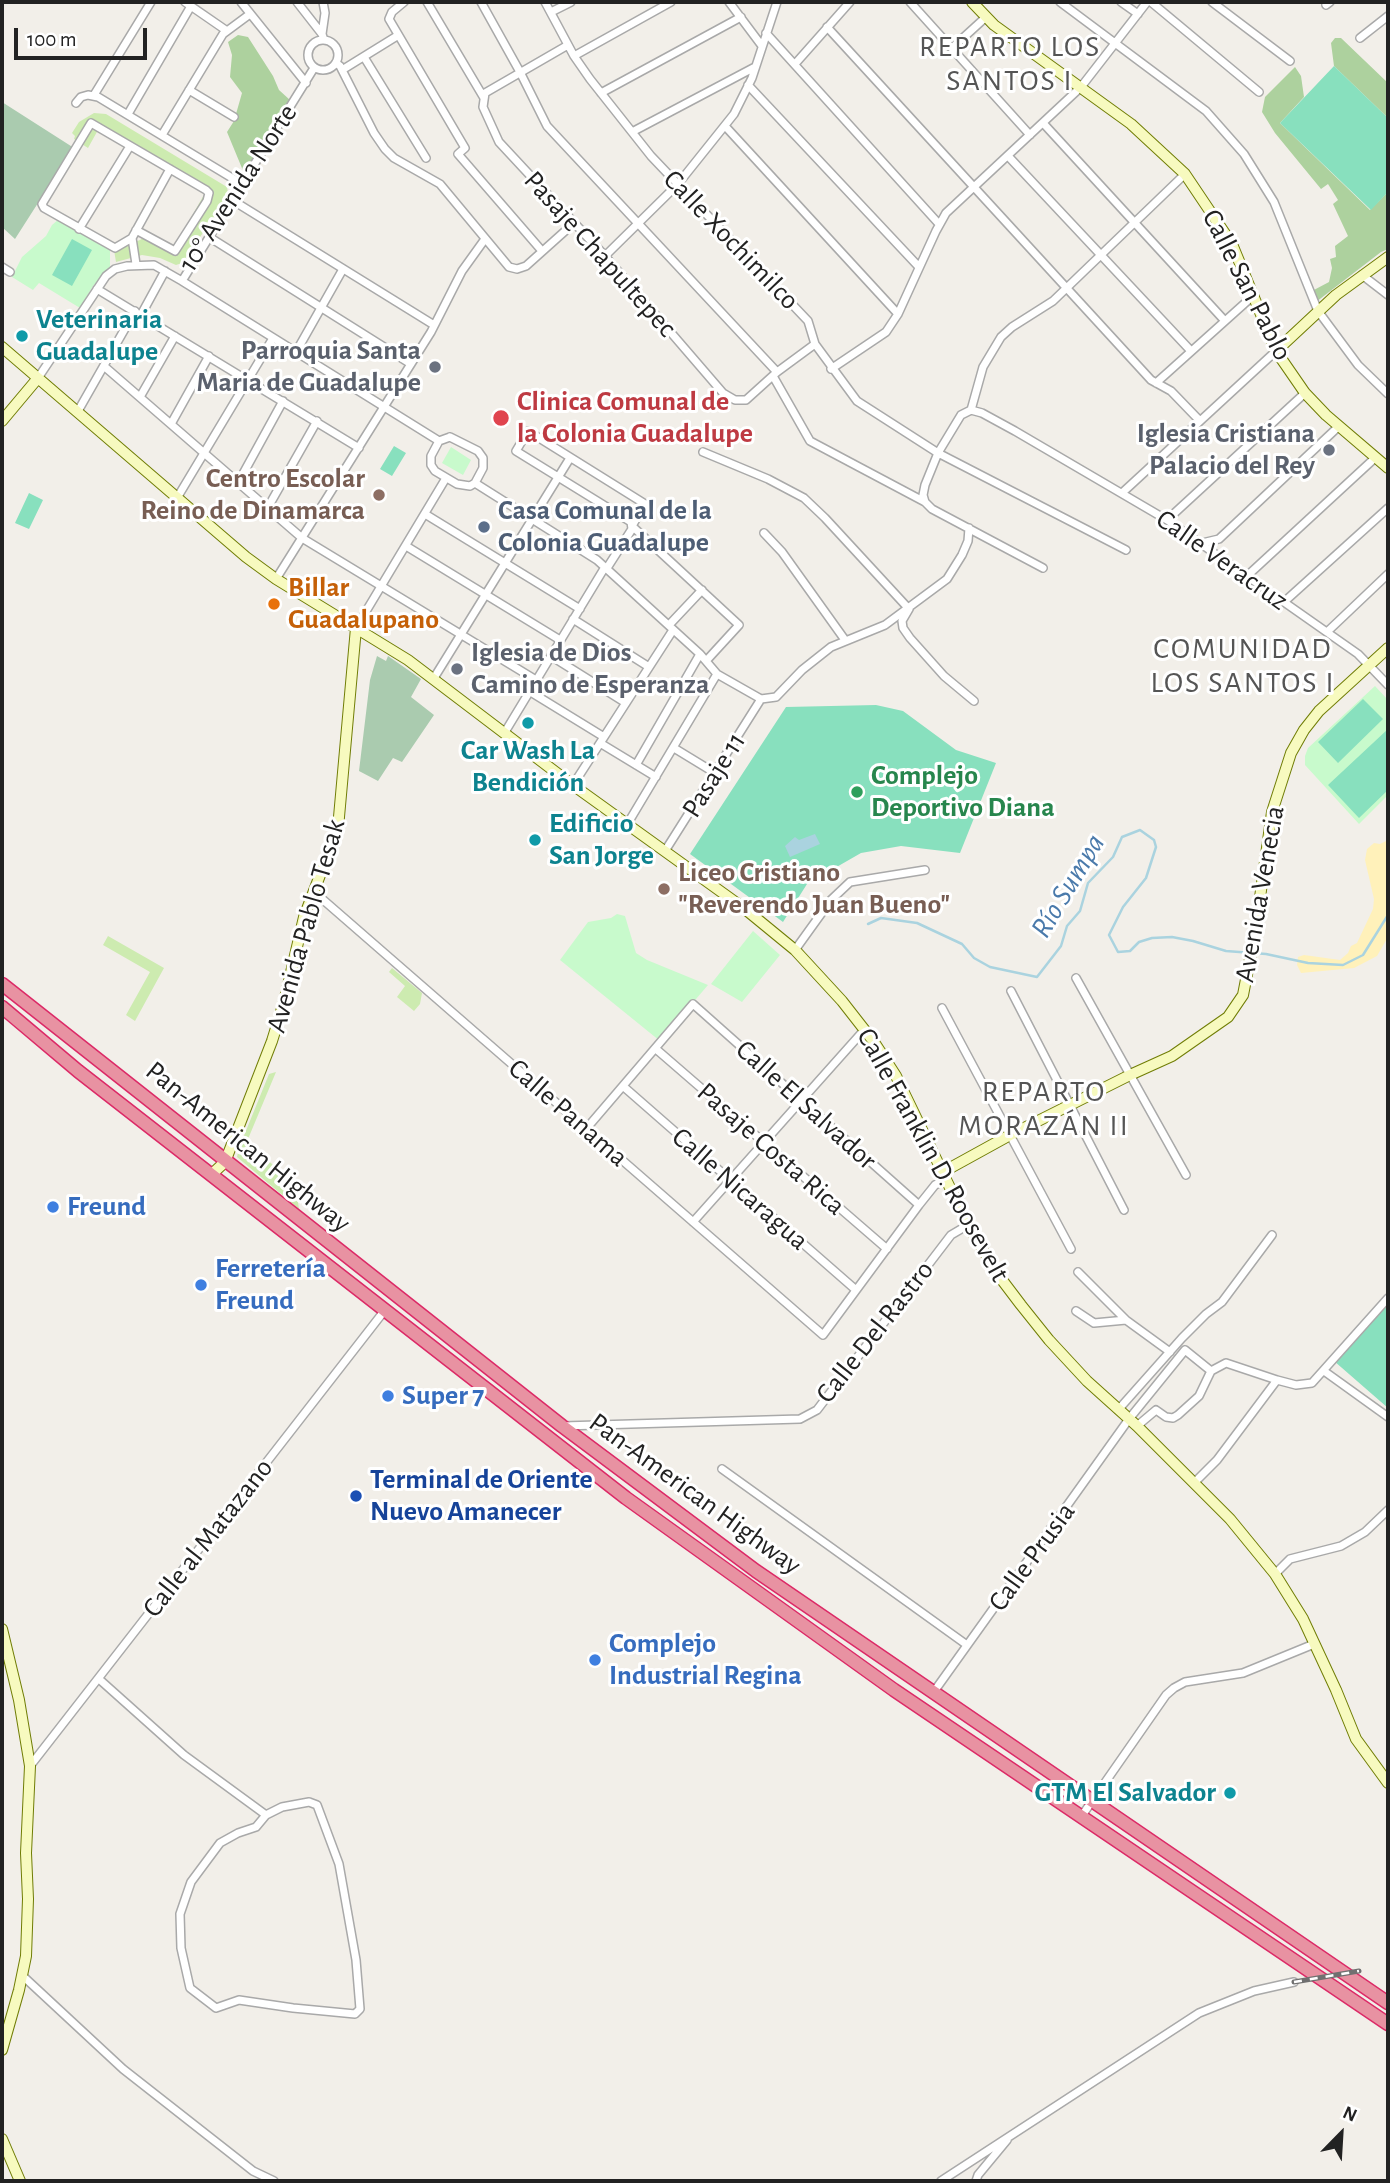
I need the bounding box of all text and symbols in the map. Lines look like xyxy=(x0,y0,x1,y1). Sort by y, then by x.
scale bar xyxy=(18,14,150,58)
text: 100 m xyxy=(27,29,77,50)
district label: REPARTO LOS SANTOS I xyxy=(920,29,1100,100)
street label: 10° Avenida Norte xyxy=(171,98,305,278)
street label: Calle Xochimilco xyxy=(656,163,806,317)
street label: Pasaje Chapultepec xyxy=(517,164,683,344)
street label: Calle San Pablo xyxy=(1195,204,1299,366)
place label: Veterinaria Guadalupe xyxy=(36,303,163,369)
marker: Veterinaria Guadalupe xyxy=(14,328,30,344)
place label: Parroquia Santa Maria de Guadalupe xyxy=(196,334,421,400)
marker: Parroquia Santa Maria de Guadalupe xyxy=(427,359,443,375)
place label: Clinica Comunal de la Colonia Guadalupe xyxy=(517,385,753,451)
marker: Clinica Comunal de la Colonia Guadalupe xyxy=(491,408,511,428)
place label: Iglesia Cristiana Palacio del Rey xyxy=(1137,417,1315,483)
marker: Iglesia Cristiana Palacio del Rey xyxy=(1321,442,1337,458)
place label: Centro Escolar Reino de Dinamarca xyxy=(140,462,365,528)
marker: Centro Escolar Reino de Dinamarca xyxy=(371,487,387,503)
place label: Casa Comunal de la Colonia Guadalupe xyxy=(498,494,712,560)
street label: Calle Veracruz xyxy=(1150,502,1294,618)
marker: Casa Comunal de la Colonia Guadalupe xyxy=(476,519,492,535)
place label: Billar Guadalupano xyxy=(288,571,439,637)
marker: Billar Guadalupano xyxy=(266,596,282,612)
district label: COMUNIDAD LOS SANTOS I xyxy=(1152,631,1334,702)
place label: Iglesia de Dios Camino de Esperanza xyxy=(471,636,709,702)
marker: Iglesia de Dios Camino de Esperanza xyxy=(449,661,465,677)
marker: Car Wash La Bendición xyxy=(520,715,536,731)
street label: Pasaje 11 xyxy=(675,726,753,824)
place label: Car Wash La Bendición xyxy=(461,734,595,800)
place label: Complejo Deportivo Diana xyxy=(871,759,1055,825)
marker: Complejo Deportivo Diana xyxy=(849,784,865,800)
street label: Avenida Venecia xyxy=(1228,803,1292,985)
place label: Edificio San Jorge xyxy=(549,807,654,873)
street label: Avenida Pablo Tesak xyxy=(259,815,353,1037)
water label: Río Sumpa xyxy=(1023,828,1113,944)
marker: Edificio San Jorge xyxy=(527,832,543,848)
place label: Liceo Cristiano "Reverendo Juan Bueno" xyxy=(678,856,950,922)
marker: Liceo Cristiano "Reverendo Juan Bueno" xyxy=(656,881,672,897)
street label: Calle Franklin D. Roosevelt xyxy=(849,1022,1017,1288)
street label: Calle El Salvador xyxy=(729,1033,883,1177)
street label: Calle Panama xyxy=(501,1052,635,1174)
street label: Pan-American Highway xyxy=(139,1054,357,1240)
district label: REPARTO MORAZÁN II xyxy=(960,1074,1128,1144)
street label: Pasaje Costa Rica xyxy=(690,1076,852,1222)
street label: Calle Nicaragua xyxy=(665,1120,815,1258)
place label: Freund xyxy=(67,1190,146,1224)
marker: Freund xyxy=(45,1199,61,1215)
place label: Ferretería Freund xyxy=(215,1252,326,1318)
street label: Calle Del Rastro xyxy=(809,1254,941,1410)
marker: Ferretería Freund xyxy=(193,1277,209,1293)
place label: Super 7 xyxy=(402,1379,484,1413)
marker: Super 7 xyxy=(380,1388,396,1404)
street label: Pan-American Highway xyxy=(582,1406,808,1582)
street label: Calle al Matazano xyxy=(136,1452,280,1624)
place label: Terminal de Oriente Nuevo Amanecer xyxy=(370,1463,593,1529)
marker: Terminal de Oriente Nuevo Amanecer xyxy=(348,1488,364,1504)
street label: Calle Prusia xyxy=(981,1496,1083,1618)
place label: Complejo Industrial Regina xyxy=(609,1627,802,1693)
marker: Complejo Industrial Regina xyxy=(587,1652,603,1668)
place label: GTM El Salvador xyxy=(1035,1776,1216,1810)
marker: GTM El Salvador xyxy=(1222,1785,1238,1801)
north arrow xyxy=(1306,2099,1376,2169)
text: N xyxy=(1340,2103,1360,2126)

